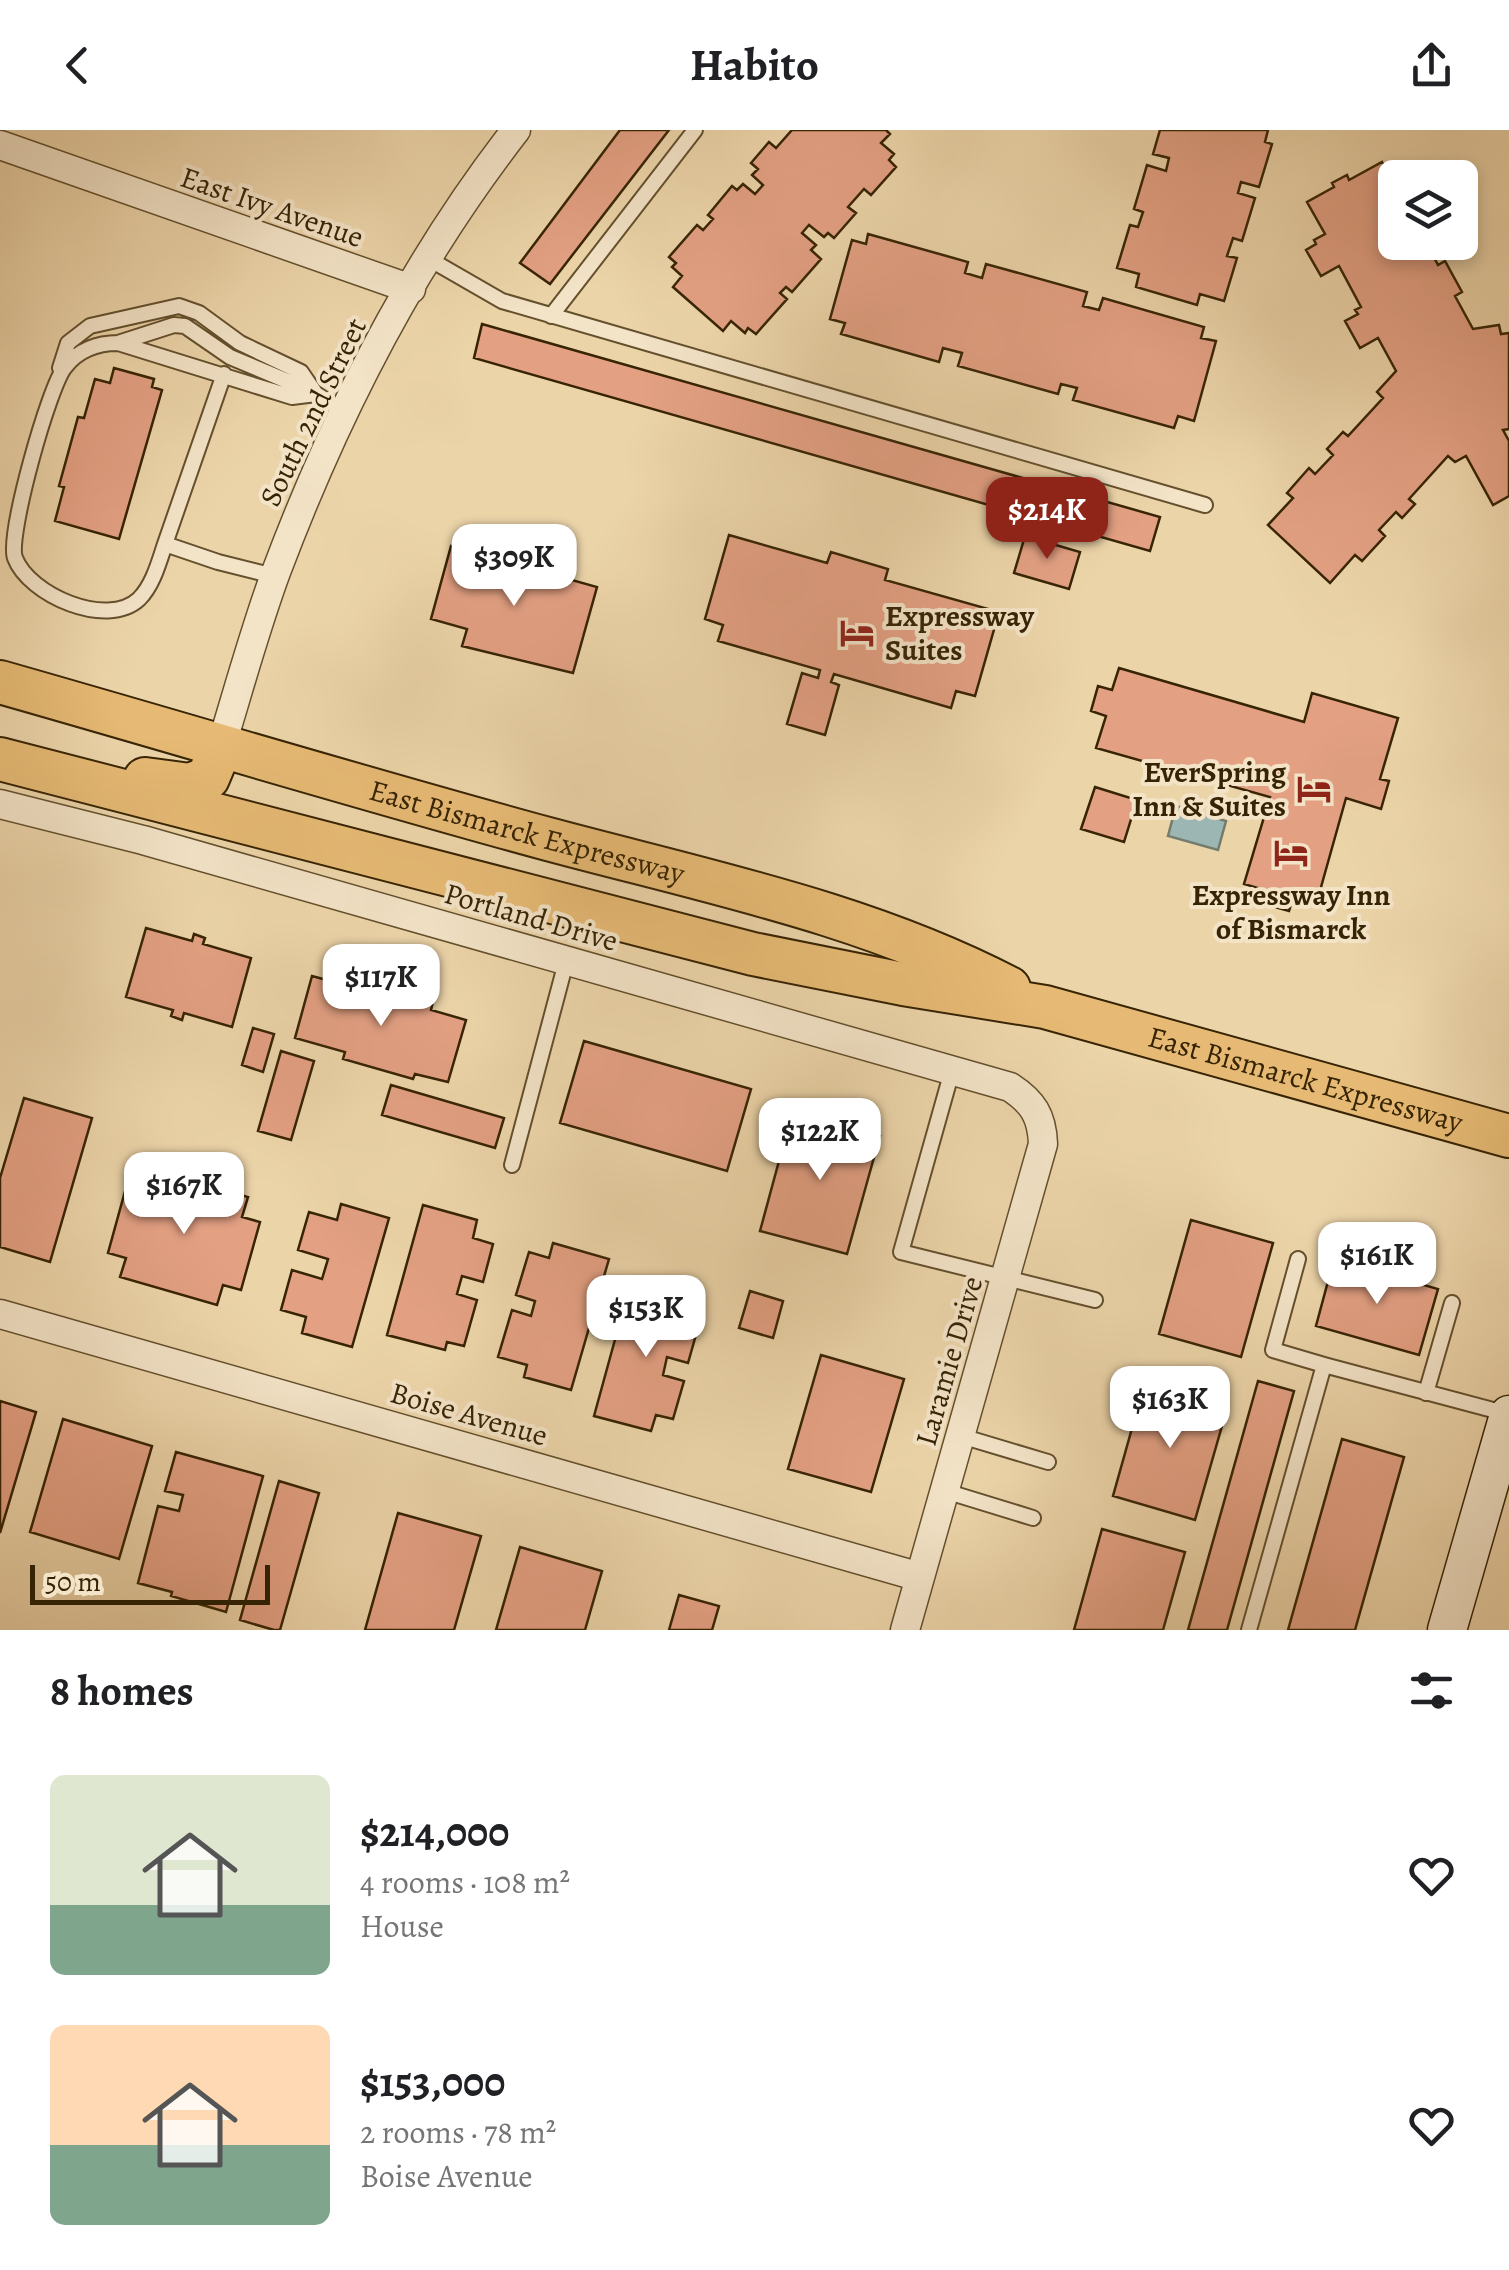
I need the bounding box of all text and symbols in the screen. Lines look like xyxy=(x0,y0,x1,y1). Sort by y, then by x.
text: Habito xyxy=(690,34,819,96)
icon: back xyxy=(50,38,105,93)
icon: share xyxy=(1404,38,1459,93)
street label: East Ivy Avenue xyxy=(175,157,369,257)
map controls xyxy=(1378,160,1478,260)
button: layers xyxy=(1378,160,1478,260)
street label: South 2nd Street xyxy=(250,311,376,513)
pin: $214K xyxy=(977,477,1117,562)
text: $214K xyxy=(1008,487,1086,531)
pin: $309K xyxy=(444,524,584,609)
text: $309K xyxy=(474,534,554,578)
place label: Expressway Suites xyxy=(885,596,1035,670)
hotel icon: Expressway Suites xyxy=(838,614,876,652)
place label: EverSpring Inn & Suites xyxy=(1132,752,1287,826)
street label: East Bismarck Expressway xyxy=(365,770,690,894)
hotel icon: EverSpring Inn & Suites xyxy=(1295,770,1333,808)
hotel icon: Expressway Inn of Bismarck xyxy=(1272,834,1310,872)
street label: Portland Drive xyxy=(440,873,622,961)
place label: Expressway Inn of Bismarck xyxy=(1192,875,1390,949)
pin: $117K xyxy=(311,944,451,1029)
text: $117K xyxy=(345,954,417,998)
street label: East Bismarck Expressway xyxy=(1144,1017,1468,1142)
pin: $122K xyxy=(750,1098,890,1183)
text: $122K xyxy=(781,1108,859,1152)
pin: $167K xyxy=(114,1152,254,1237)
text: $167K xyxy=(146,1162,222,1206)
pin: $161K xyxy=(1307,1222,1447,1307)
text: $161K xyxy=(1340,1232,1414,1276)
street label: Laramie Drive xyxy=(906,1272,992,1450)
pin: $153K xyxy=(576,1275,716,1360)
text: $153K xyxy=(609,1285,683,1329)
pin: $163K xyxy=(1100,1366,1240,1451)
street label: Boise Avenue xyxy=(386,1372,552,1456)
text: $163K xyxy=(1132,1376,1208,1420)
scale bar xyxy=(30,1560,270,1604)
text: 50 m xyxy=(45,1563,101,1601)
text: 8 homes xyxy=(50,1662,194,1719)
icon: filters xyxy=(1404,1663,1459,1718)
text: $214,000 xyxy=(360,1803,509,1860)
icon: home xyxy=(130,1815,250,1935)
icon: heart xyxy=(1404,1848,1459,1903)
text: 4 rooms · 108 m² xyxy=(360,1860,570,1904)
text: House xyxy=(360,1904,444,1948)
text: $153,000 xyxy=(360,2053,505,2110)
icon: home xyxy=(130,2065,250,2185)
icon: heart xyxy=(1404,2098,1459,2153)
text: 2 rooms · 78 m² xyxy=(360,2110,556,2154)
text: Boise Avenue xyxy=(360,2154,533,2198)

